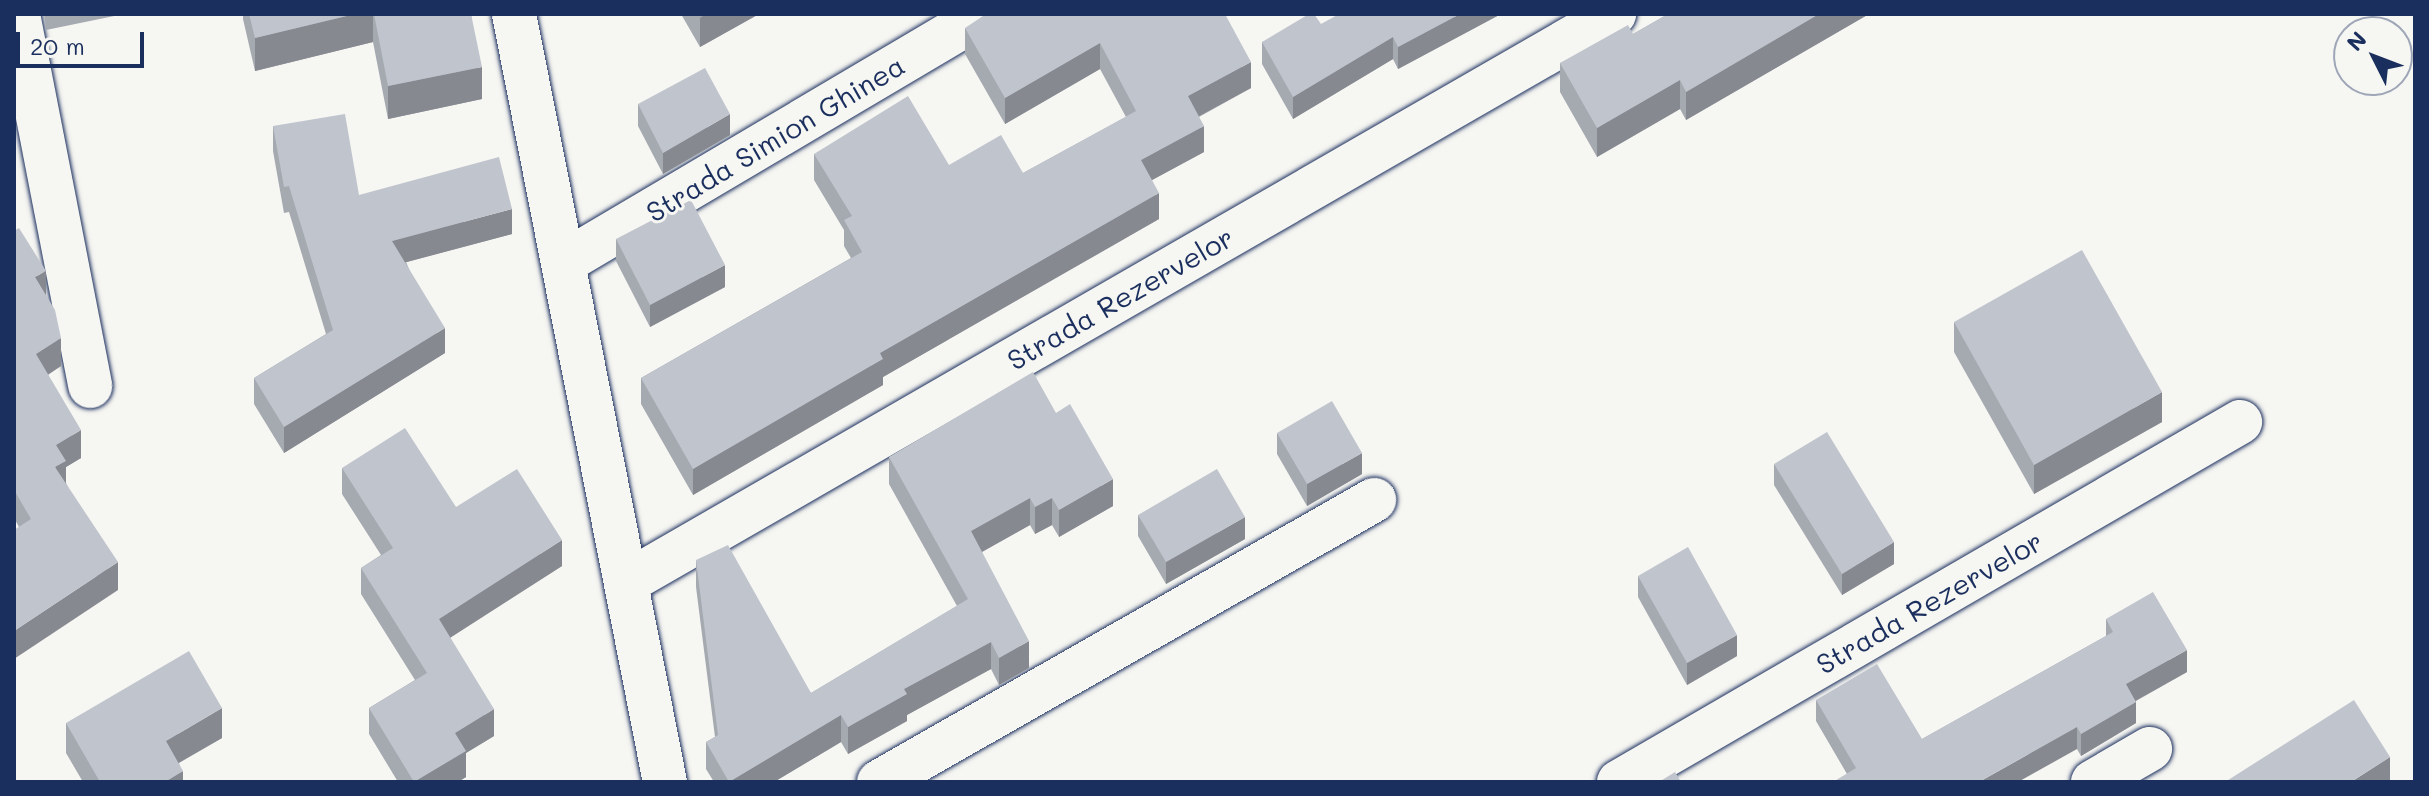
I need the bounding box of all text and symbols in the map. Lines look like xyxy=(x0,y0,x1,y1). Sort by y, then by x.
scale bar xyxy=(20,16,148,66)
north arrow xyxy=(2333,16,2413,96)
text: N xyxy=(2340,25,2373,57)
text: 20 m xyxy=(30,30,85,61)
street label: Strada Simion Ghinea xyxy=(640,48,910,228)
street label: Strada Rezervelor xyxy=(1001,219,1239,377)
street label: Strada Rezervelor xyxy=(1810,523,2048,681)

